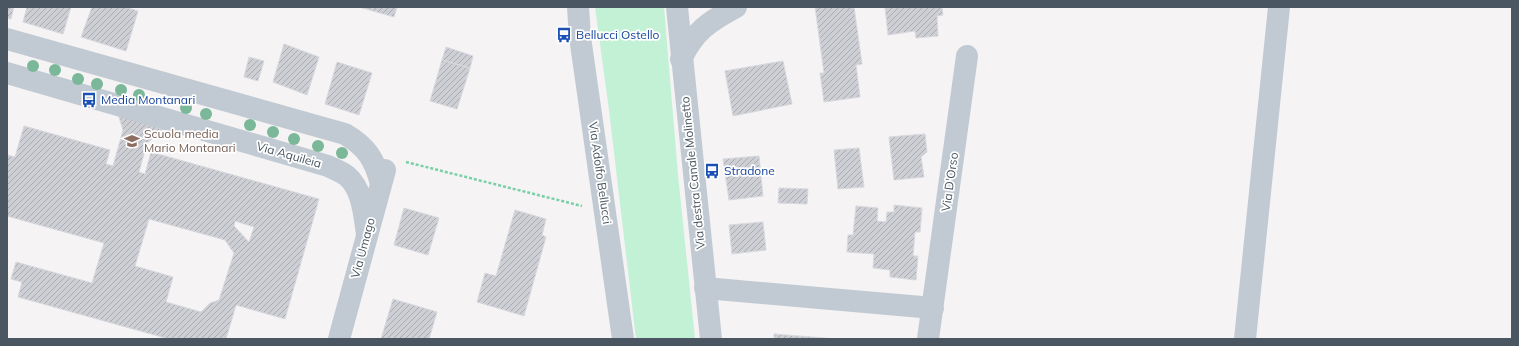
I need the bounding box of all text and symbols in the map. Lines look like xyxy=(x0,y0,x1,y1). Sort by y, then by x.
bus stop icon: Bellucci Ostello xyxy=(555,26,573,44)
place label: Bellucci Ostello xyxy=(576,27,660,42)
bus stop icon: Media Montanari xyxy=(80,91,98,109)
place label: Media Montanari xyxy=(101,92,195,107)
street label: Via destra Canale Molinetto xyxy=(677,96,708,250)
street label: Via Adolfo Bellucci xyxy=(586,121,615,225)
place label: Scuola media Mario Montanari xyxy=(144,126,236,155)
school or university icon: Scuola media Mario Montanari xyxy=(123,132,141,150)
street label: Via Aquileia xyxy=(255,138,323,171)
street label: Via D'Orso xyxy=(938,151,961,212)
bus stop icon: Stradone xyxy=(703,162,721,180)
place label: Stradone xyxy=(724,163,775,178)
street label: Via Umago xyxy=(347,216,378,280)

